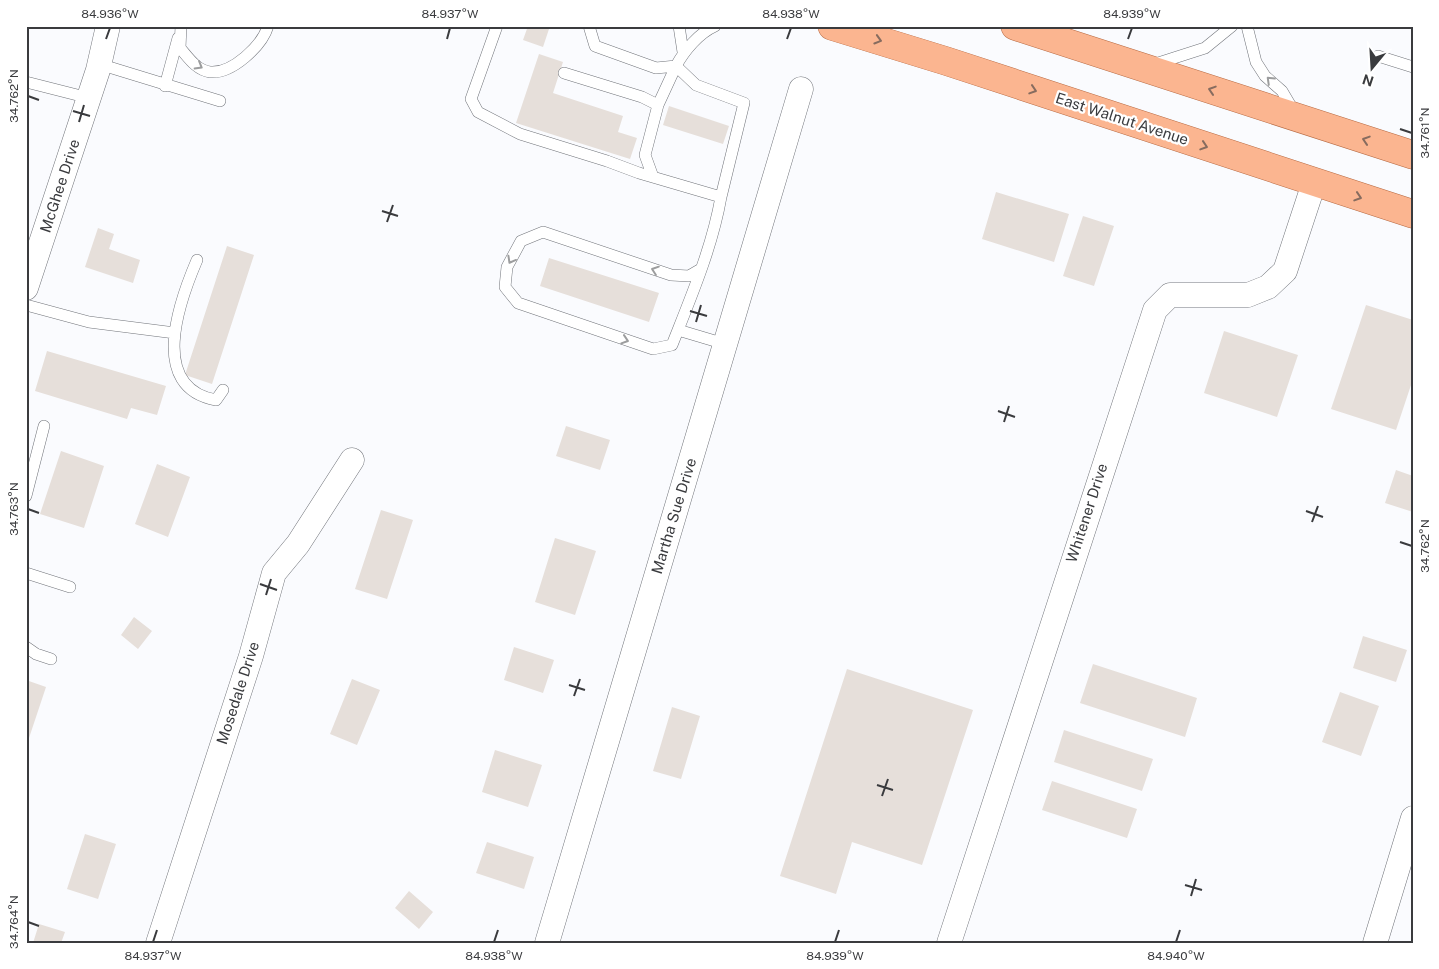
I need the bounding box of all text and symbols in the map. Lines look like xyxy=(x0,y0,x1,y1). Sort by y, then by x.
text: 84.936°W xyxy=(81,7,139,21)
text: 84.937°W xyxy=(422,7,479,21)
text: 84.938°W xyxy=(762,7,820,21)
text: 84.939°W xyxy=(1103,7,1161,21)
one-way arrow xyxy=(874,35,882,45)
north arrow xyxy=(1346,42,1396,92)
one-way arrow xyxy=(194,60,203,70)
text: 34.762°N xyxy=(7,69,21,123)
text: N xyxy=(1360,71,1376,90)
one-way arrow xyxy=(1266,77,1275,86)
one-way arrow xyxy=(1028,84,1037,94)
one-way arrow xyxy=(1208,86,1216,96)
street label: East Walnut Avenue xyxy=(1054,89,1191,148)
text: 34.761°N xyxy=(1418,107,1432,159)
one-way arrow xyxy=(1363,136,1371,146)
street label: McGhee Drive xyxy=(36,137,83,235)
one-way arrow xyxy=(1199,141,1208,151)
one-way arrow xyxy=(1354,191,1362,201)
one-way arrow xyxy=(507,254,517,263)
one-way arrow xyxy=(651,266,659,276)
one-way arrow xyxy=(620,334,629,344)
street label: Martha Sue Drive xyxy=(648,456,699,576)
street label: Whitener Drive xyxy=(1062,461,1111,565)
text: 34.763°N xyxy=(7,482,21,536)
text: 34.762°N xyxy=(1418,519,1432,573)
street label: Mosedale Drive xyxy=(213,639,262,746)
text: 34.764°N xyxy=(7,895,21,949)
text: 84.937°W xyxy=(125,949,182,963)
text: 84.938°W xyxy=(465,949,523,963)
text: 84.939°W xyxy=(806,949,864,963)
text: 84.940°W xyxy=(1147,949,1205,963)

